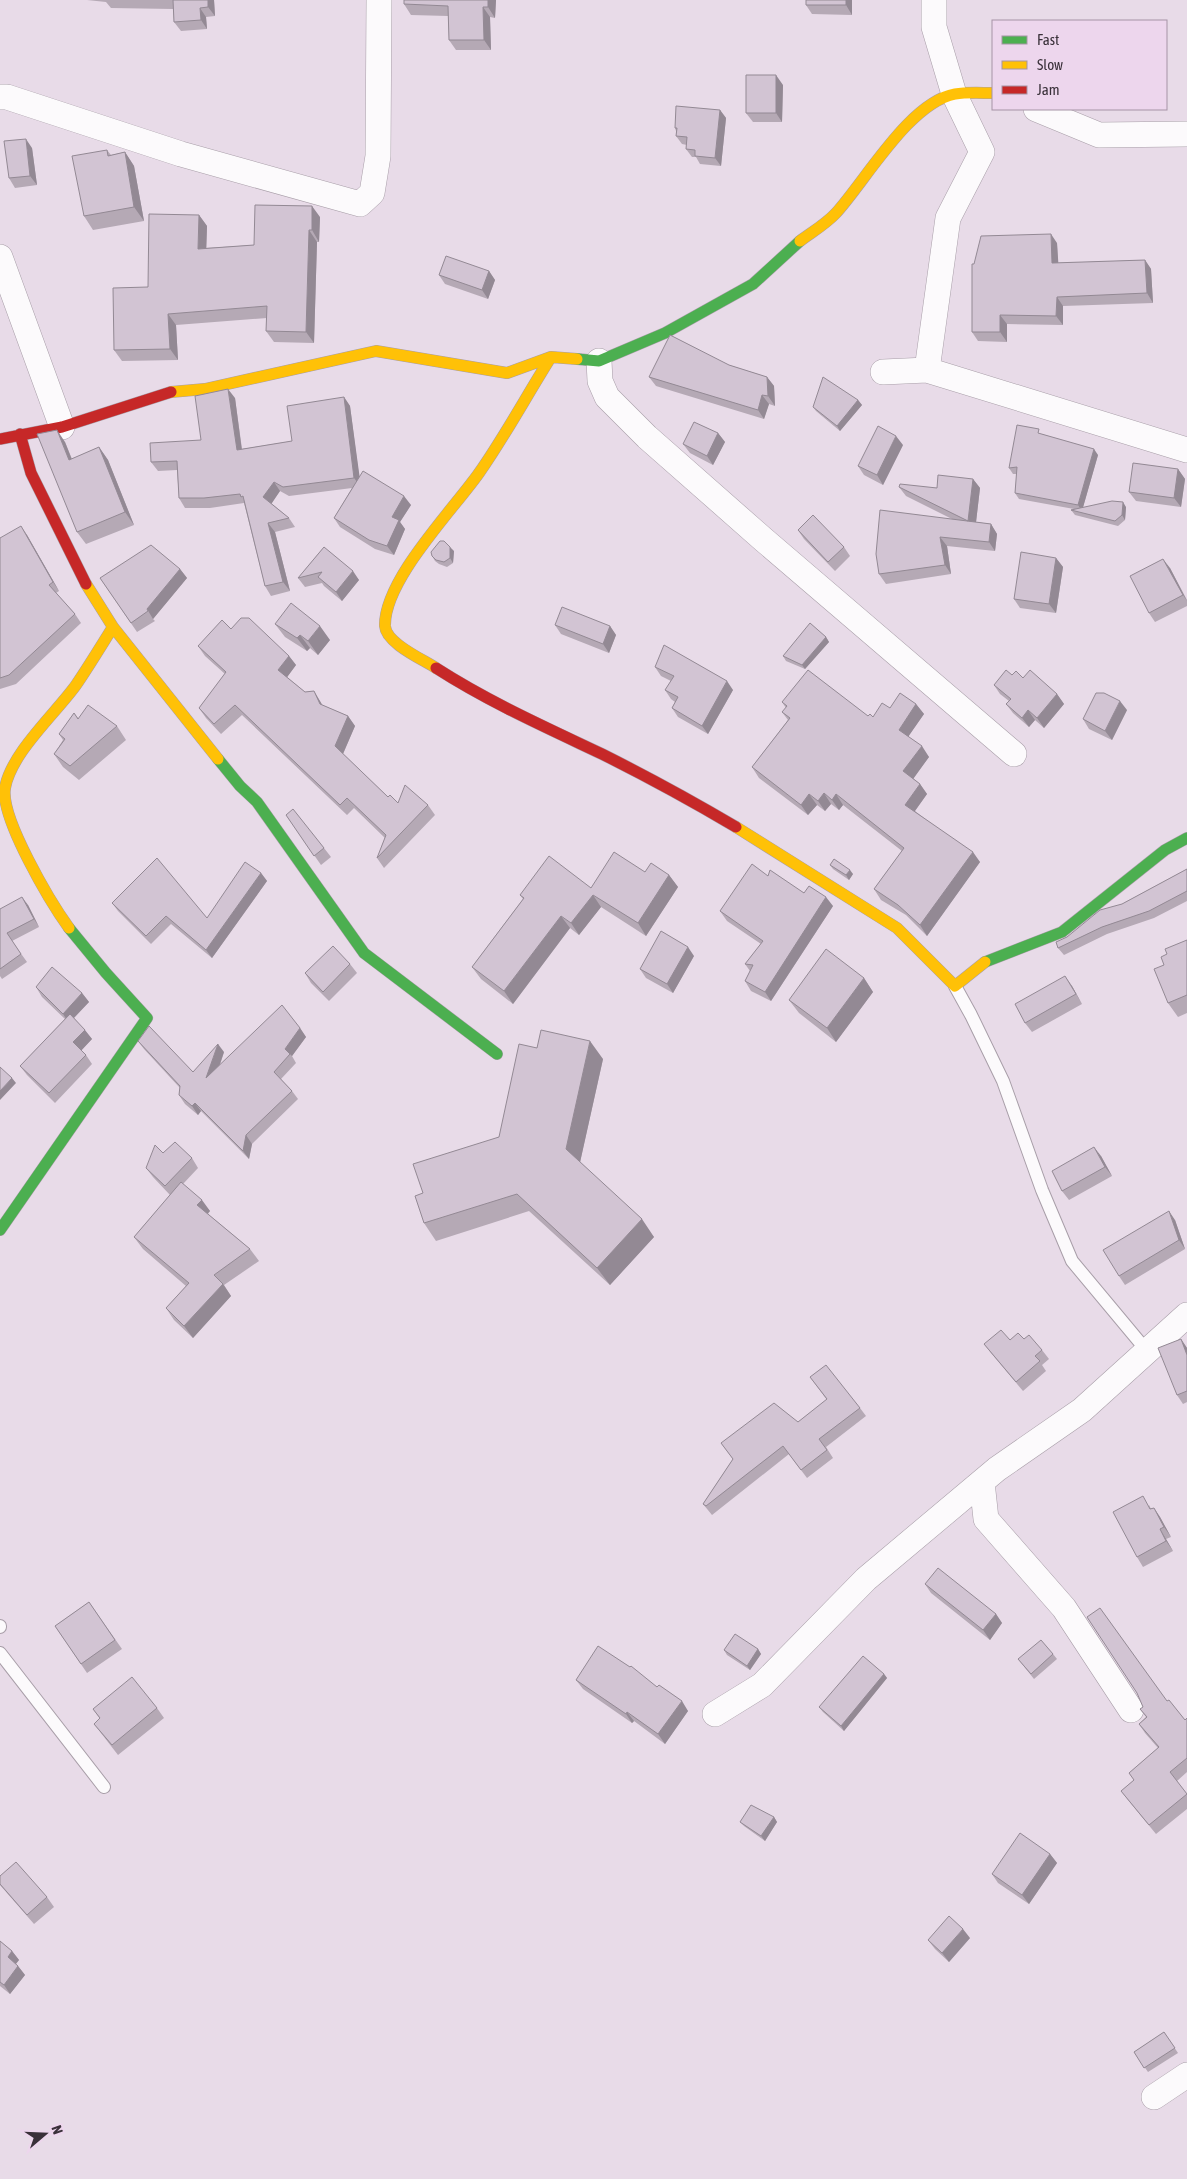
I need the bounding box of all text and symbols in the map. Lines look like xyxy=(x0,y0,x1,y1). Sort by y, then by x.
legend xyxy=(992,20,1167,110)
text: Fast xyxy=(1037,31,1059,48)
text: Slow xyxy=(1037,56,1063,73)
text: Jam xyxy=(1037,81,1060,98)
north arrow xyxy=(20,2109,70,2159)
text: N xyxy=(48,2123,66,2136)

